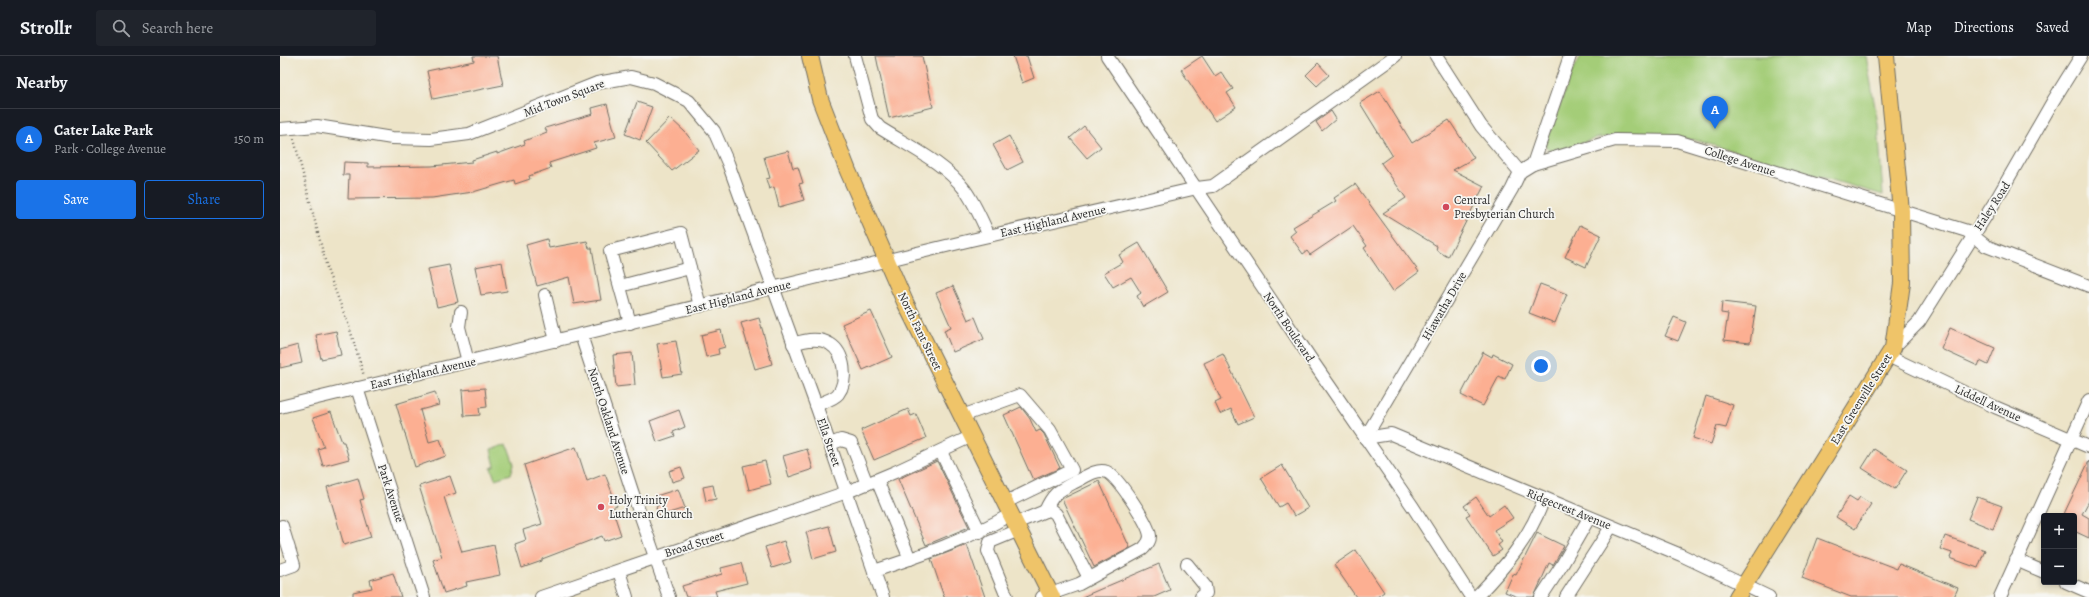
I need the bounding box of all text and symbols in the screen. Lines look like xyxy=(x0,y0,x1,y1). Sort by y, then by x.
search box xyxy=(96,10,376,46)
text: Strollr xyxy=(20,15,72,41)
icon: search xyxy=(110,17,132,39)
text: Search here xyxy=(142,18,213,38)
text: Map xyxy=(1906,18,1932,37)
text: Directions xyxy=(1954,18,2014,37)
text: Saved xyxy=(2036,18,2069,37)
text: Nearby xyxy=(16,71,67,94)
street label: Mid Town Square xyxy=(521,75,607,121)
pin: A xyxy=(1702,96,1728,129)
text: Cater Lake Park xyxy=(54,120,153,140)
text: A xyxy=(25,130,33,147)
text: 150 m xyxy=(234,130,264,147)
text: Park · College Avenue xyxy=(54,140,166,157)
street label: College Avenue xyxy=(1702,142,1778,180)
street label: Haley Road xyxy=(1970,178,2014,234)
button: Save xyxy=(16,180,136,219)
button: Share xyxy=(144,180,264,219)
place label: Central Presbyterian Church xyxy=(1454,192,1555,222)
street label: East Highland Avenue xyxy=(999,201,1107,241)
marker: Central Presbyterian Church xyxy=(1441,202,1451,212)
street label: Hiawatha Drive xyxy=(1418,269,1470,343)
street label: East Highland Avenue xyxy=(684,276,792,318)
street label: North Fant Street xyxy=(894,289,946,373)
street label: North Boulevard xyxy=(1260,289,1319,366)
street label: East Greenville Street xyxy=(1826,350,1896,448)
street label: East Highland Avenue xyxy=(369,353,477,393)
your location xyxy=(1531,356,1551,376)
street label: North Oakland Avenue xyxy=(584,366,634,476)
street label: Liddell Avenue xyxy=(1952,381,2024,425)
street label: Ella Street xyxy=(813,416,845,468)
street label: Park Avenue xyxy=(374,462,408,524)
street label: Ridgecrest Avenue xyxy=(1524,485,1614,533)
place label: Holy Trinity Lutheran Church xyxy=(609,492,693,522)
marker: Holy Trinity Lutheran Church xyxy=(596,502,606,512)
map controls xyxy=(2041,513,2077,585)
button: + xyxy=(2041,513,2077,549)
street label: Broad Street xyxy=(662,527,726,561)
button: − xyxy=(2041,549,2077,585)

